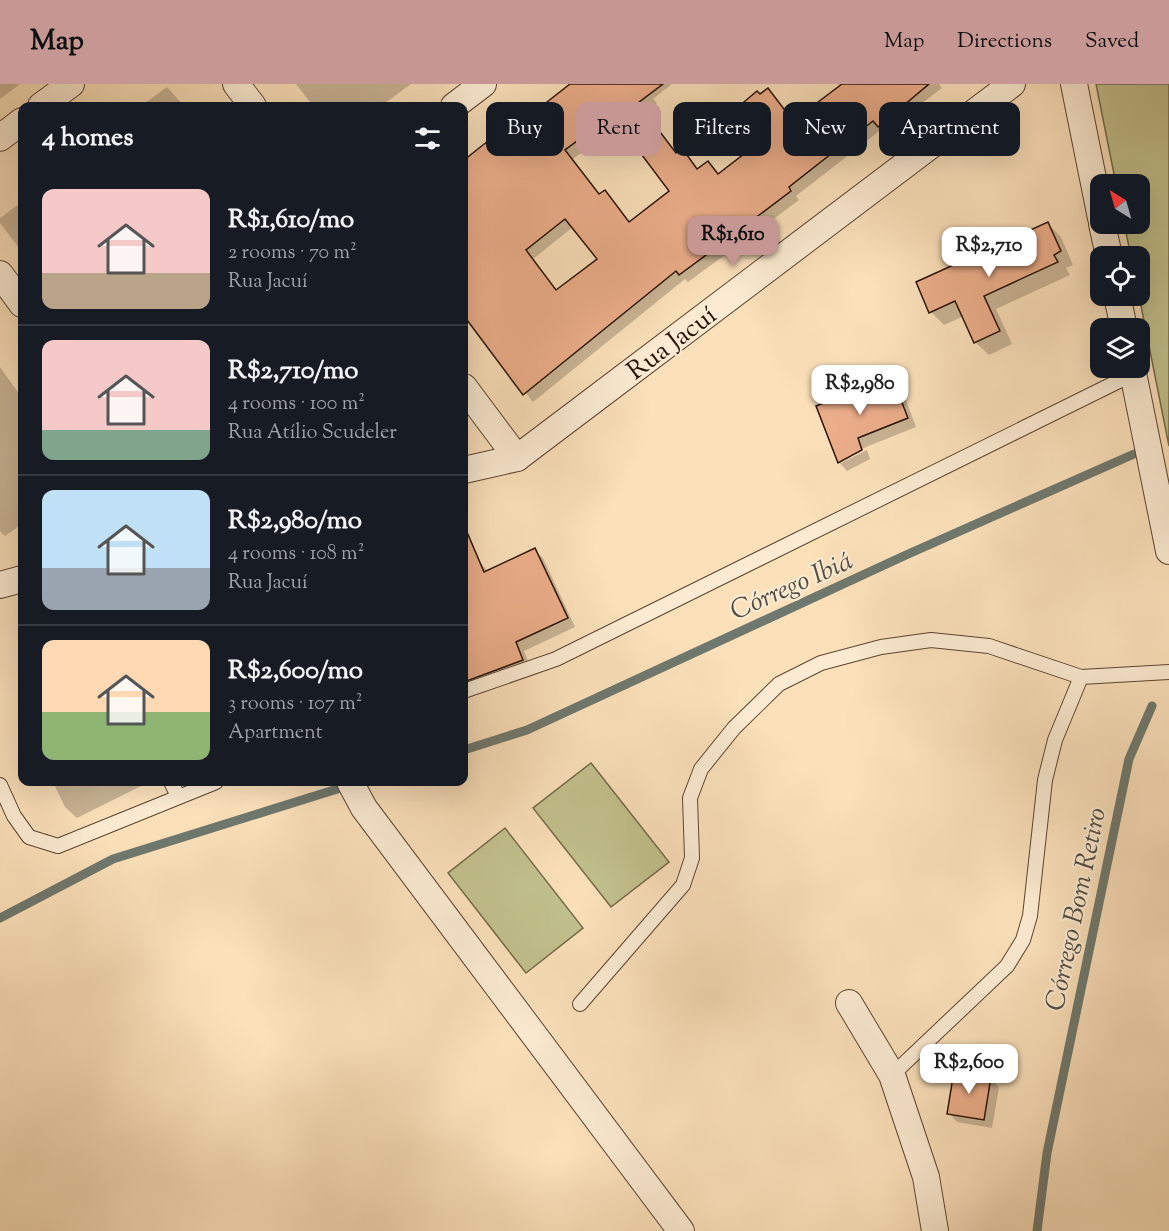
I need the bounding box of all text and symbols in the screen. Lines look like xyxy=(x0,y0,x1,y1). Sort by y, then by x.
text: Map xyxy=(30,22,84,62)
text: Map xyxy=(884,27,924,57)
text: Directions xyxy=(957,27,1052,57)
text: Saved xyxy=(1085,27,1139,57)
chip: Buy xyxy=(486,102,564,156)
chip: Rent xyxy=(576,102,661,156)
chip: Filters xyxy=(673,102,771,156)
chip: New xyxy=(783,102,867,156)
chip: Apartment xyxy=(879,102,1020,156)
text: 4 homes xyxy=(42,120,133,157)
icon: filters xyxy=(411,122,444,155)
north arrow xyxy=(1090,174,1150,234)
map controls xyxy=(1090,174,1150,378)
text: R$1,610/mo xyxy=(228,202,354,239)
icon: home xyxy=(90,213,162,285)
pin: R$1,610 xyxy=(678,216,788,267)
text: R$1,610 xyxy=(701,221,765,250)
pin: R$2,710 xyxy=(934,227,1044,278)
text: R$2,710 xyxy=(956,232,1022,261)
text: 2 rooms · 70 m² xyxy=(228,239,357,268)
button: locate xyxy=(1090,246,1150,306)
text: Rua Jacuí xyxy=(228,268,308,297)
street label: Rua Jacuí xyxy=(620,298,725,390)
button: layers xyxy=(1090,318,1150,378)
text: R$2,710/mo xyxy=(228,353,359,390)
icon: home xyxy=(90,364,162,436)
pin: R$2,980 xyxy=(805,365,915,416)
text: R$2,980 xyxy=(825,370,895,399)
text: 4 rooms · 100 m² xyxy=(228,390,365,419)
text: Rua Atílio Scudeler xyxy=(228,419,397,448)
text: R$2,980/mo xyxy=(228,503,362,540)
icon: home xyxy=(90,514,162,586)
text: 4 rooms · 108 m² xyxy=(228,540,364,569)
water label: Córrego Ibiá xyxy=(724,543,860,632)
text: Rua Jacuí xyxy=(228,569,308,598)
text: R$2,600/mo xyxy=(228,653,363,690)
icon: home xyxy=(90,664,162,736)
text: 3 rooms · 107 m² xyxy=(228,690,362,719)
text: Apartment xyxy=(228,719,323,748)
water label: Córrego Bom Retiro xyxy=(1037,804,1118,1015)
pin: R$2,600 xyxy=(914,1044,1024,1095)
text: R$2,600 xyxy=(934,1049,1004,1078)

